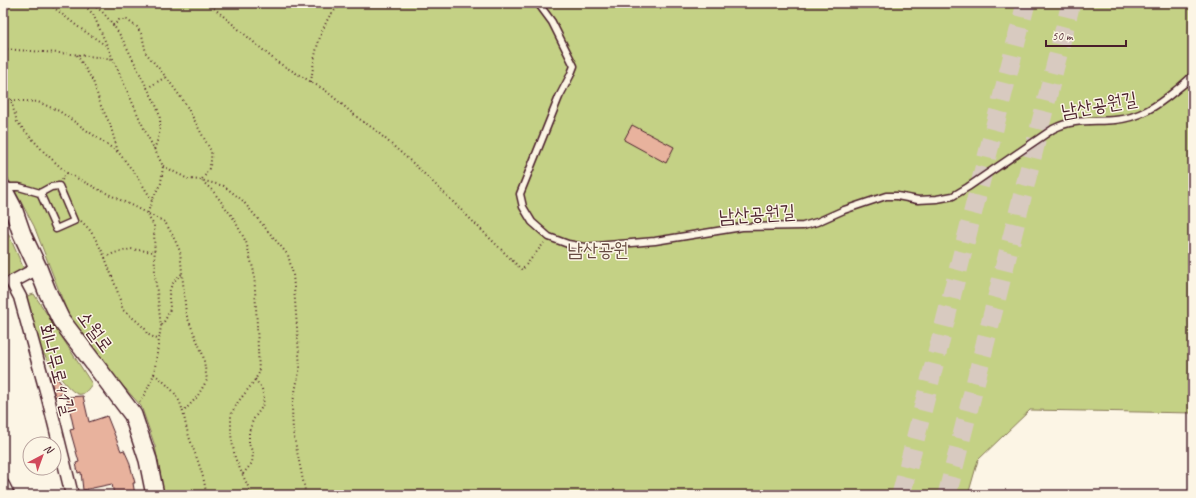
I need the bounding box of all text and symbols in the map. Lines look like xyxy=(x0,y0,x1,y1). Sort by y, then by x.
scale bar xyxy=(1046,22,1126,48)
text: 50 m xyxy=(1052,28,1074,44)
street label: 남산공원길 xyxy=(1059,87,1139,123)
street label: 남산공원길 xyxy=(718,199,796,229)
park label: 남산공원 xyxy=(567,238,629,262)
street label: 소월로 xyxy=(72,306,118,357)
street label: 회나무로41길 xyxy=(33,321,81,418)
north arrow xyxy=(22,436,62,476)
text: N xyxy=(41,441,57,457)

